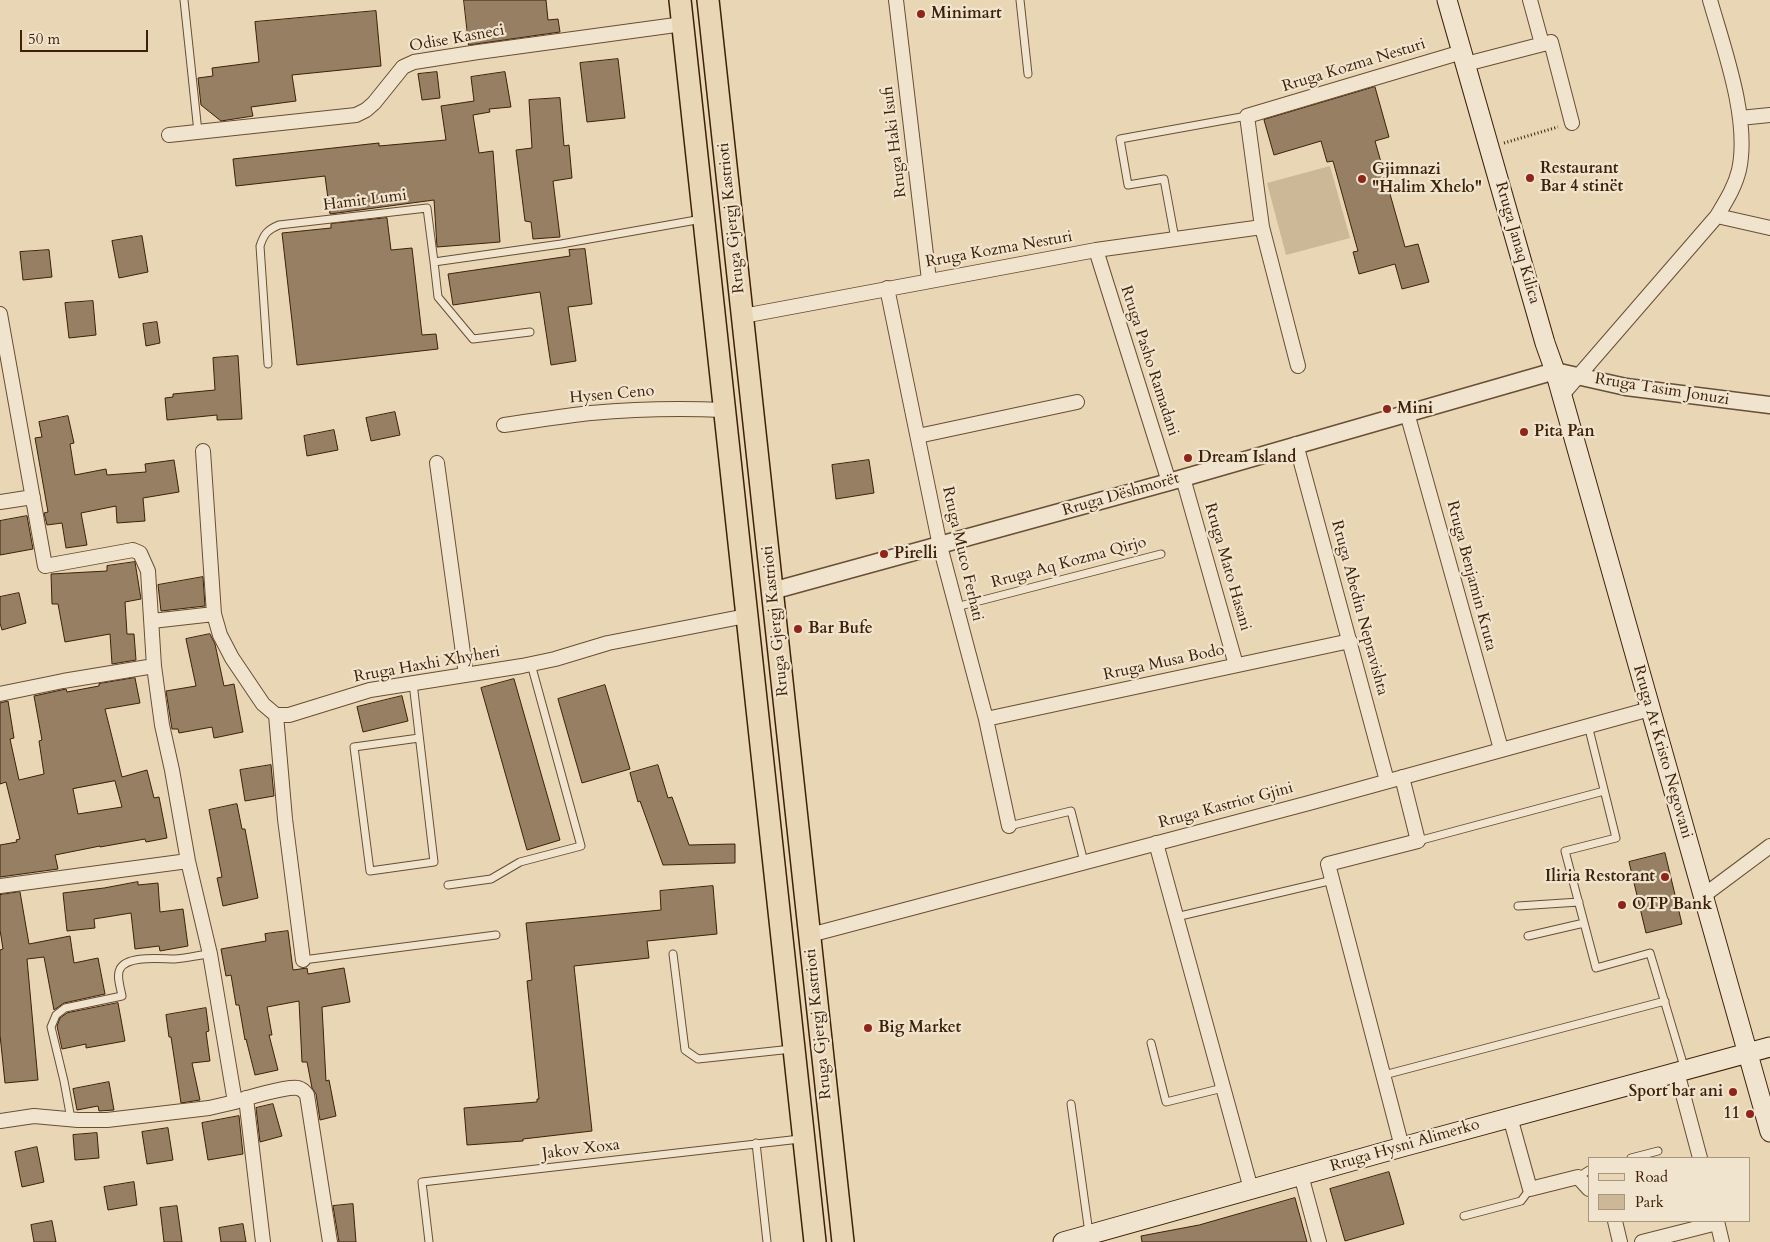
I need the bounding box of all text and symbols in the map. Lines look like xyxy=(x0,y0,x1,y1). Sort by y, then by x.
place label: Minimart xyxy=(931,4,1002,24)
marker: Minimart xyxy=(915,8,927,20)
scale bar xyxy=(22,20,150,52)
street label: Odise Kasneci xyxy=(408,21,506,57)
text: 50 m xyxy=(28,29,60,49)
street label: Rruga Kozma Nesturi xyxy=(1280,35,1428,97)
street label: Rruga Haki Isufi xyxy=(879,85,911,199)
street label: Rruga Gjergj Kastrioti xyxy=(715,142,749,294)
place label: Restaurant Bar 4 stinët xyxy=(1540,159,1623,197)
place label: Gjimnazi "Halim Xhelo" xyxy=(1372,160,1482,198)
marker: Restaurant Bar 4 stinët xyxy=(1524,172,1536,184)
marker: Gjimnazi "Halim Xhelo" xyxy=(1356,173,1368,185)
street label: Rruga Janaq Kilica xyxy=(1490,180,1544,306)
street label: Hamit Lumi xyxy=(322,186,408,216)
street label: Rruga Kozma Nesturi xyxy=(924,228,1074,272)
street label: Rruga Pasho Ramadani xyxy=(1116,283,1182,439)
street label: Rruga Tasim Jonuzi xyxy=(1593,370,1731,410)
street label: Hysen Ceno xyxy=(569,382,655,408)
place label: Mini xyxy=(1397,399,1433,419)
marker: Mini xyxy=(1381,403,1393,415)
place label: Pita Pan xyxy=(1534,422,1595,442)
marker: Pita Pan xyxy=(1518,426,1530,438)
place label: Dream Island xyxy=(1198,448,1296,468)
marker: Dream Island xyxy=(1182,452,1194,464)
street label: Rruga Dëshmorët xyxy=(1060,469,1182,521)
street label: Rruga Muco Ferhati xyxy=(937,485,987,623)
street label: Rruga Benjamin Kruta xyxy=(1442,499,1500,653)
street label: Rruga Mato Hasani xyxy=(1200,501,1254,633)
street label: Rruga Abedin Nepravishta xyxy=(1326,518,1392,698)
street label: Rruga Aq Kozma Qirjo xyxy=(989,533,1149,593)
place label: Pirelli xyxy=(894,544,938,564)
street label: Rruga Gjergj Kastrioti xyxy=(759,545,793,697)
marker: Pirelli xyxy=(878,548,890,560)
place label: Bar Bufe xyxy=(808,619,873,639)
marker: Bar Bufe xyxy=(792,623,804,635)
street label: Rruga Musa Bodo xyxy=(1102,641,1226,685)
street label: Rruga Haxhi Xhyheri xyxy=(353,643,501,687)
street label: Rruga At Kristo Negovani xyxy=(1628,663,1696,841)
street label: Rruga Kastriot Gjini xyxy=(1157,779,1295,833)
place label: Iliria Restorant xyxy=(1545,867,1655,887)
marker: Iliria Restorant xyxy=(1659,871,1671,883)
place label: OTP Bank xyxy=(1632,895,1712,915)
marker: OTP Bank xyxy=(1616,899,1628,911)
street label: Rruga Gjergj Kastrioti xyxy=(802,948,836,1100)
place label: Big Market xyxy=(878,1018,961,1038)
marker: Big Market xyxy=(862,1022,874,1034)
place label: Sport bar ani xyxy=(1629,1082,1723,1102)
marker: Sport bar ani xyxy=(1727,1086,1739,1098)
place label: 11 xyxy=(1724,1104,1740,1124)
marker: 11 xyxy=(1744,1108,1756,1120)
street label: Rruga Hysni Alimerko xyxy=(1328,1115,1482,1177)
street label: Jakov Xoxa xyxy=(541,1136,621,1164)
legend xyxy=(1588,1157,1750,1222)
text: Road xyxy=(1635,1167,1668,1187)
text: Park xyxy=(1635,1192,1664,1212)

